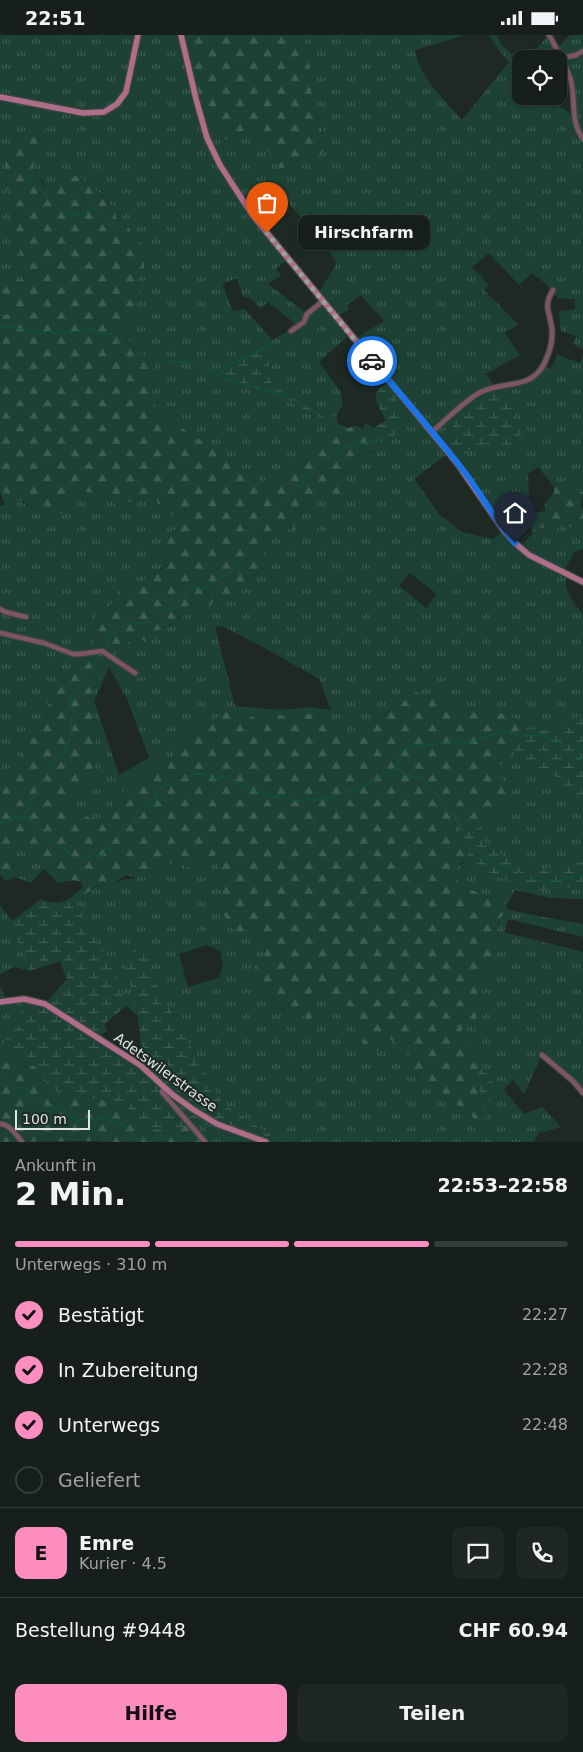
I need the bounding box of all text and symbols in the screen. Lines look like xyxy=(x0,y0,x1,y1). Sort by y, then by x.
text: 22:51 xyxy=(25,7,85,29)
map controls xyxy=(512,50,567,105)
button: locate xyxy=(512,50,567,105)
pin xyxy=(246,182,288,233)
icon: bag xyxy=(253,189,281,217)
callout: Hirschfarm xyxy=(297,215,430,251)
text: Hirschfarm xyxy=(314,223,414,242)
courier xyxy=(347,336,397,386)
icon: car xyxy=(358,347,386,375)
pin xyxy=(494,492,536,543)
icon: home xyxy=(501,499,529,527)
street label: Adetswilerstrasse xyxy=(111,1029,221,1115)
scale bar xyxy=(15,1107,90,1130)
text: 100 m xyxy=(22,1111,67,1127)
text: Ankunft in xyxy=(15,1156,96,1175)
text: 22:53–22:58 xyxy=(438,1174,568,1196)
text: 2 Min. xyxy=(15,1175,126,1213)
text: Unterwegs · 310 m xyxy=(15,1255,167,1274)
icon: check xyxy=(15,1301,43,1329)
text: Bestätigt xyxy=(58,1304,144,1326)
text: 22:27 xyxy=(522,1305,568,1324)
icon: check xyxy=(15,1356,43,1384)
text: In Zubereitung xyxy=(58,1359,198,1381)
text: 22:28 xyxy=(522,1360,568,1379)
icon: check xyxy=(15,1411,43,1439)
text: Unterwegs xyxy=(58,1414,160,1436)
text: 22:48 xyxy=(522,1415,568,1434)
text: Geliefert xyxy=(58,1469,140,1491)
button: chat xyxy=(452,1527,504,1579)
button: phone xyxy=(516,1527,568,1579)
text: Emre xyxy=(79,1532,134,1554)
text: E xyxy=(35,1542,47,1564)
text: Kurier · 4.5 xyxy=(79,1554,167,1573)
text: Bestellung #9448 xyxy=(15,1619,186,1641)
text: CHF 60.94 xyxy=(458,1619,568,1641)
button: Hilfe xyxy=(15,1684,287,1742)
button: Teilen xyxy=(297,1684,568,1742)

